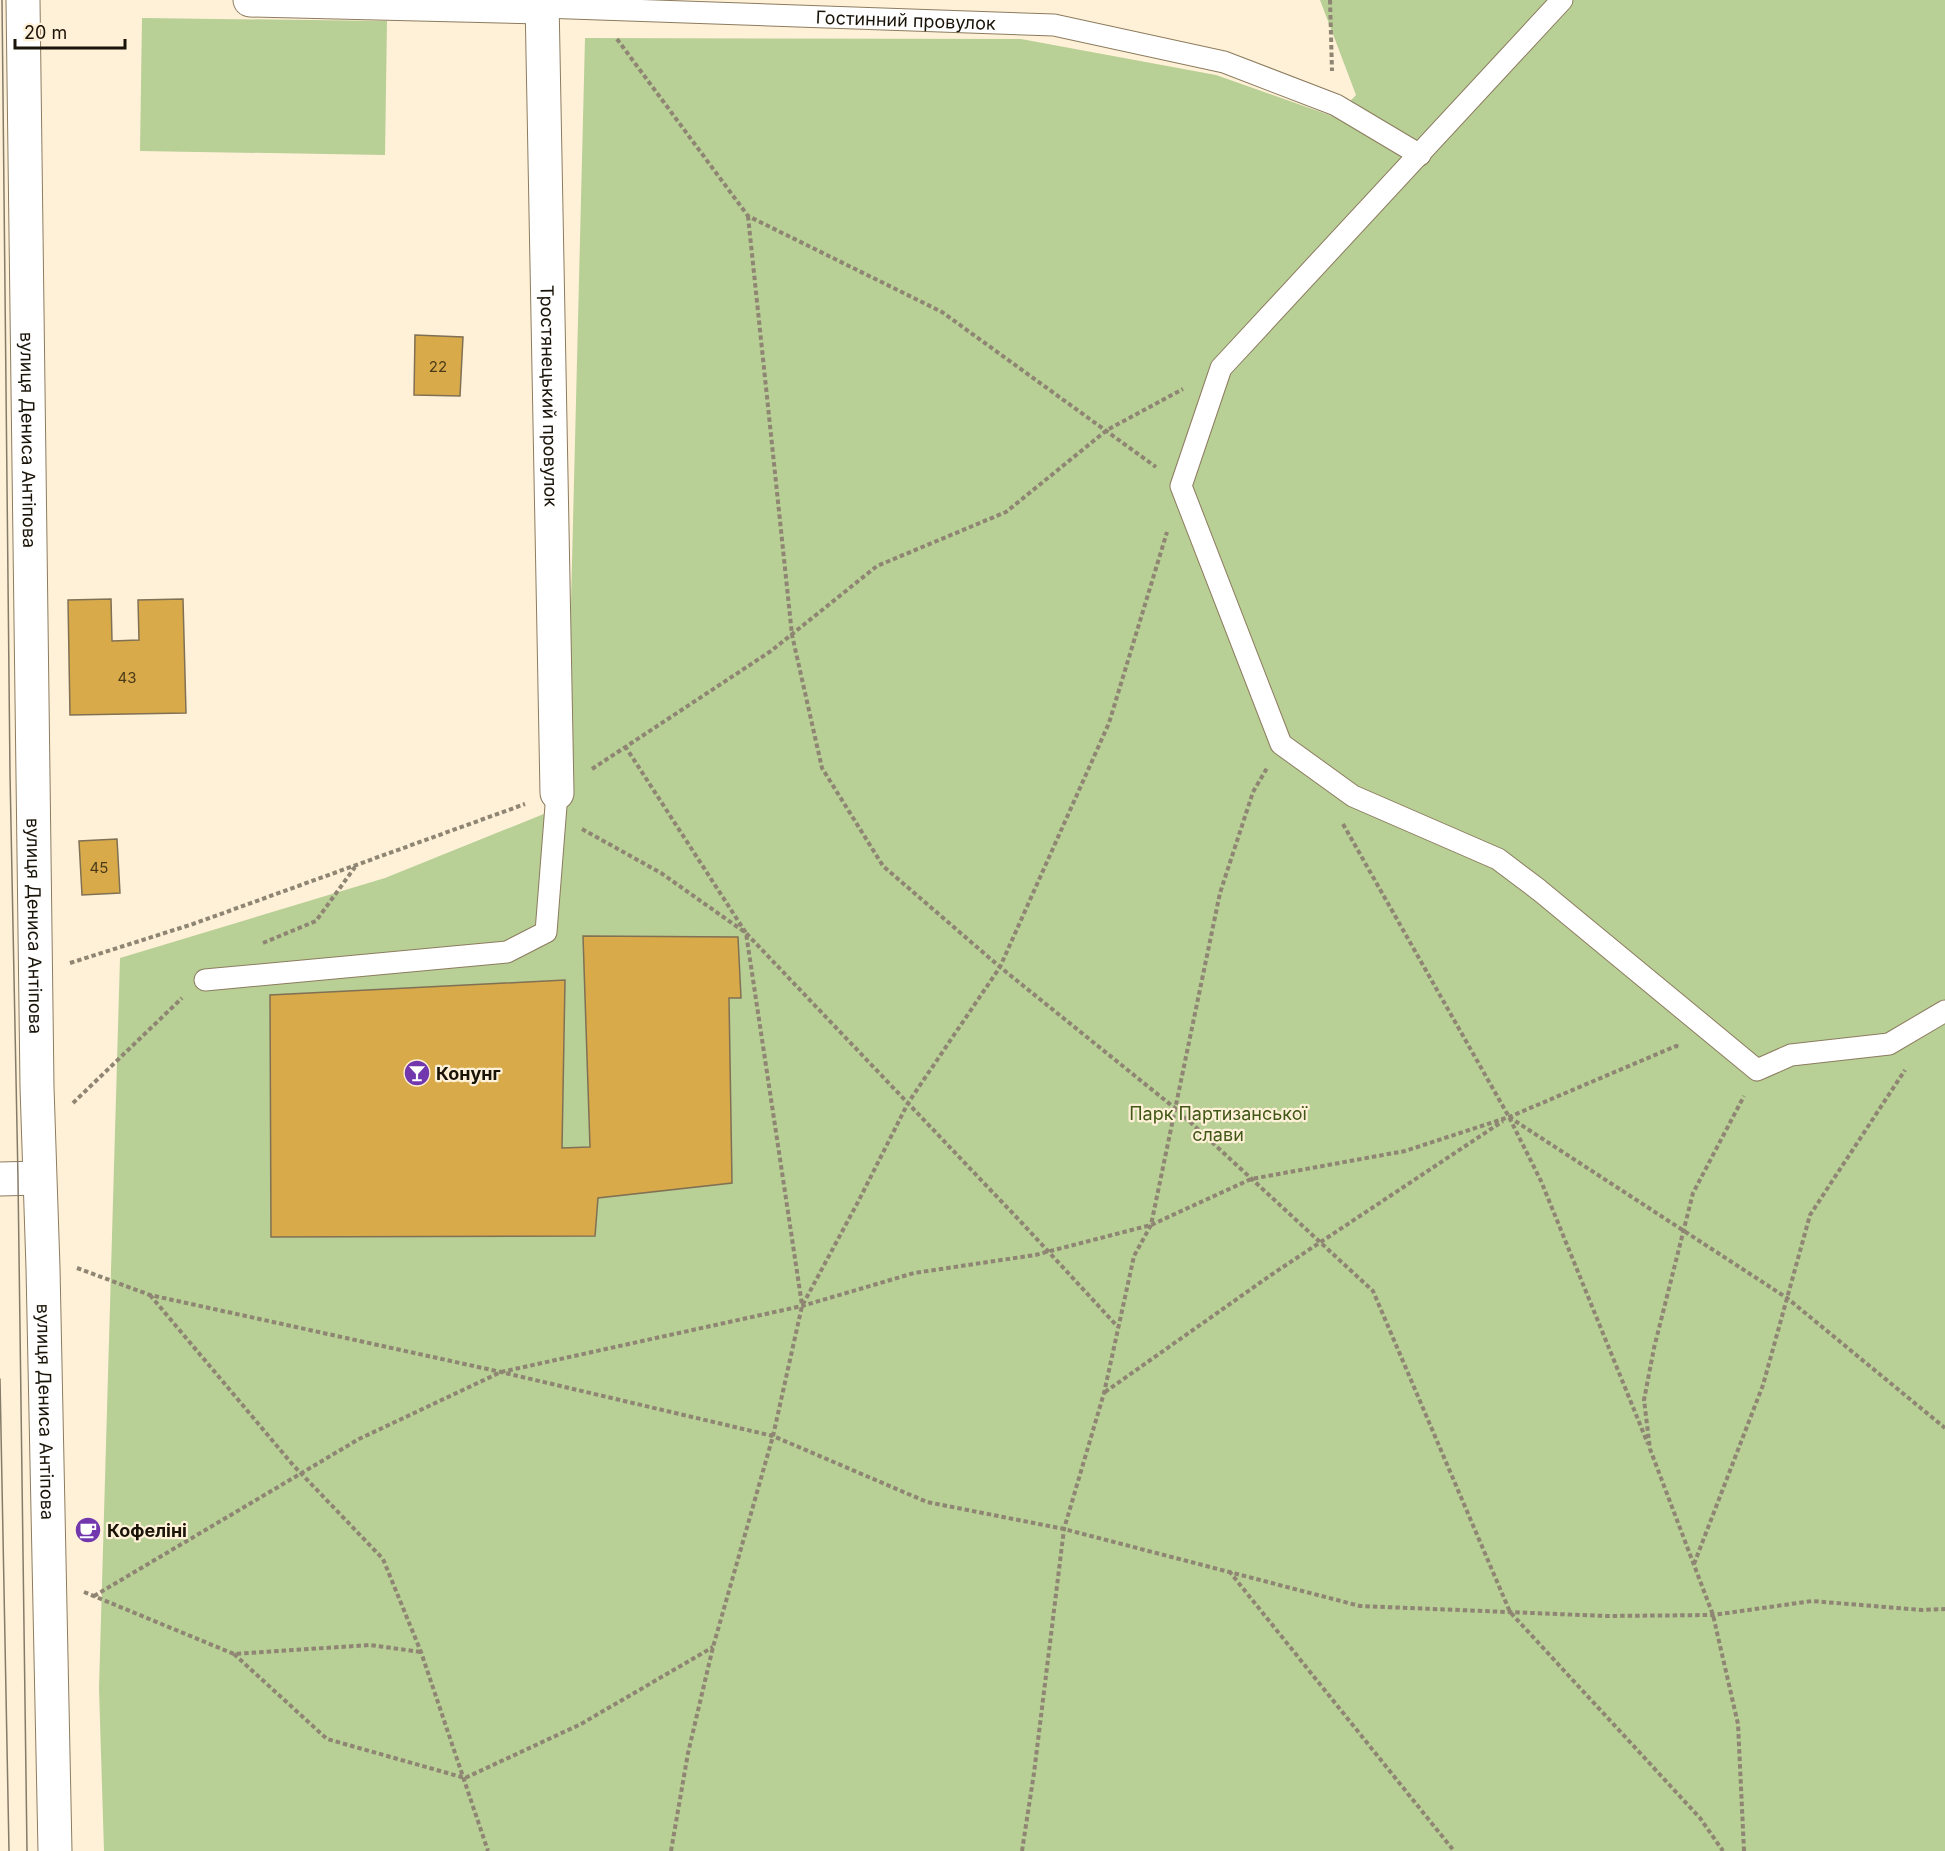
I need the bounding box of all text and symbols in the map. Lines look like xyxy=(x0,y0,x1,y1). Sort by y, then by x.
street label: Гостинний провулок xyxy=(815,6,996,33)
scale bar xyxy=(15,12,124,50)
text: 20 m xyxy=(24,22,67,43)
street label: Тростянецький провулок xyxy=(537,285,562,507)
street label: вулиця Дениса Антіпова xyxy=(17,332,41,548)
house number: 22 xyxy=(429,357,447,376)
house number: 43 xyxy=(118,668,136,687)
street label: вулиця Дениса Антіпова xyxy=(23,818,47,1034)
house number: 45 xyxy=(90,858,108,877)
bar icon: Конунг xyxy=(402,1058,432,1088)
place label: Конунг xyxy=(436,1063,501,1084)
park label: Парк Партизанської слави xyxy=(1129,1103,1308,1145)
street label: вулиця Дениса Антіпова xyxy=(33,1303,59,1520)
cafe icon: Кофеліні xyxy=(73,1515,103,1545)
place label: Кофеліні xyxy=(107,1520,187,1541)

